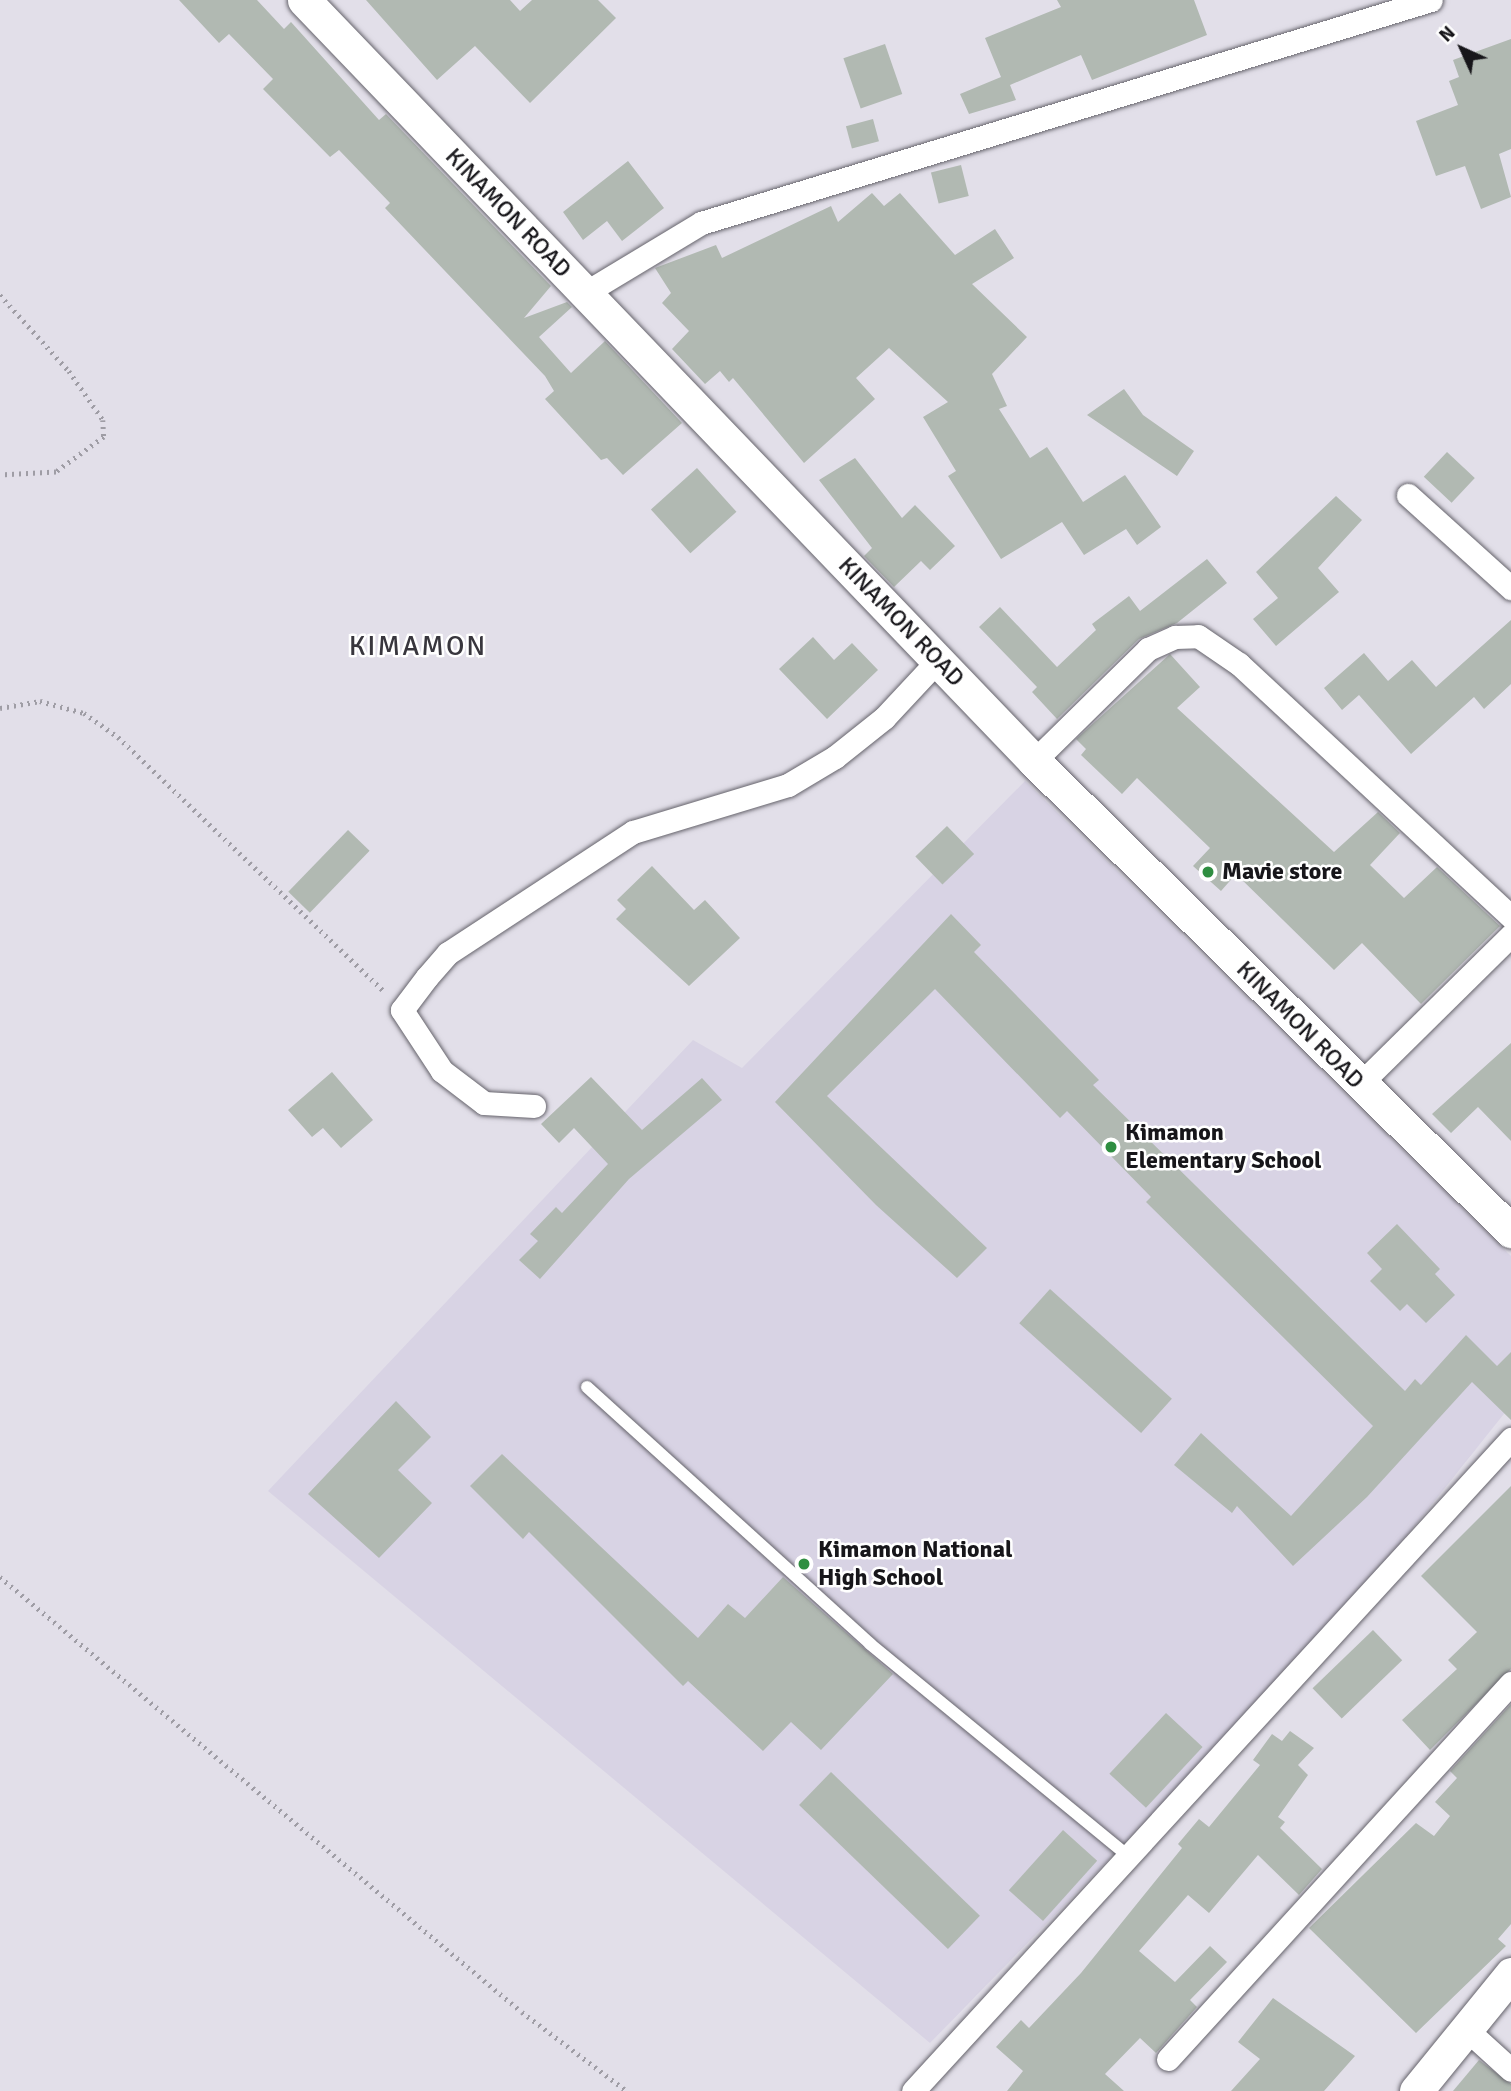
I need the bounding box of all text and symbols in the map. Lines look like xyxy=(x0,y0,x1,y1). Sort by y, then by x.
north arrow xyxy=(1427,14,1497,84)
text: N xyxy=(1434,21,1460,47)
street label: KINAMON ROAD xyxy=(439,142,577,284)
street label: KINAMON ROAD xyxy=(832,551,970,693)
district label: KIMAMON xyxy=(350,629,486,663)
place label: Mavie store xyxy=(1222,858,1342,886)
marker: Mavie store xyxy=(1200,864,1216,880)
street label: KINAMON ROAD xyxy=(1230,955,1370,1095)
place label: Kimamon Elementary School xyxy=(1125,1119,1322,1175)
marker: Kimamon Elementary School xyxy=(1103,1139,1119,1155)
place label: Kimamon National High School xyxy=(818,1536,1013,1592)
marker: Kimamon National High School xyxy=(796,1556,812,1572)

